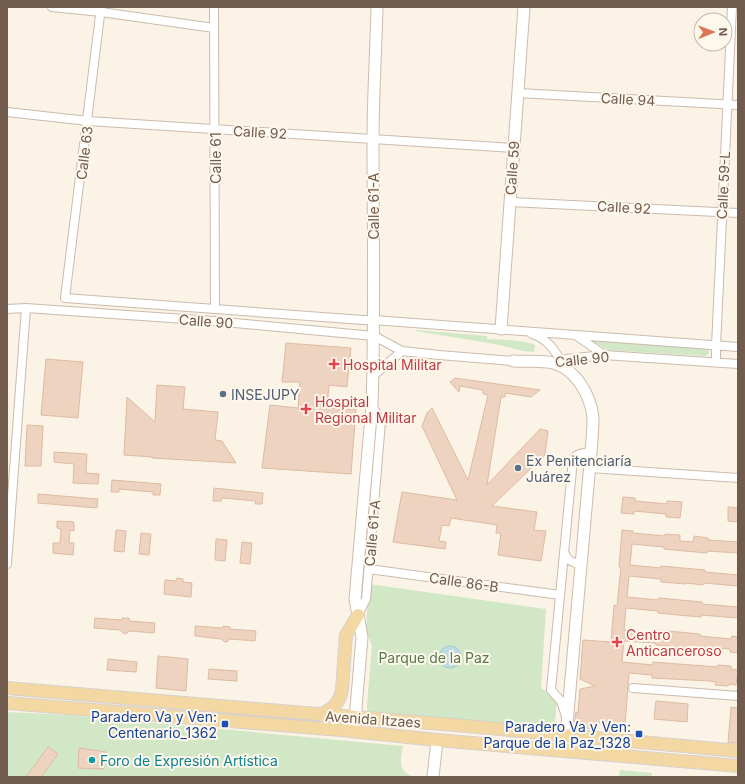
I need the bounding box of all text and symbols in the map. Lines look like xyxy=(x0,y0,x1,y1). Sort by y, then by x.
north arrow xyxy=(693,12,733,52)
text: N xyxy=(716,28,730,36)
street label: Calle 94 xyxy=(600,89,656,109)
street label: Calle 92 xyxy=(232,122,288,142)
street label: Calle 63 xyxy=(72,125,96,181)
street label: Calle 61 xyxy=(207,132,224,184)
street label: Calle 59 xyxy=(502,140,522,196)
street label: Calle 59-L xyxy=(713,150,733,220)
street label: Calle 61-A xyxy=(365,172,382,239)
street label: Calle 92 xyxy=(596,197,652,217)
street label: Calle 90 xyxy=(178,311,234,331)
street label: Calle 90 xyxy=(554,348,610,370)
place label: Hospital Militar xyxy=(343,356,442,373)
marker: Hospital Militar xyxy=(328,358,340,370)
place label: INSEJUPY xyxy=(231,386,300,403)
marker: INSEJUPY xyxy=(218,389,228,399)
place label: Hospital Regional Militar xyxy=(315,393,416,426)
marker: Hospital Regional Militar xyxy=(300,403,312,415)
place label: Ex Penitenciaría Juárez xyxy=(526,452,632,485)
marker: Ex Penitenciaría Juárez xyxy=(513,463,523,473)
street label: Calle 61-A xyxy=(361,499,383,567)
street label: Calle 86-B xyxy=(428,569,500,595)
place label: Centro Anticanceroso xyxy=(626,626,722,659)
marker: Centro Anticanceroso xyxy=(611,636,623,648)
park label: Parque de la Paz xyxy=(378,649,490,666)
street label: Avenida Itzaes xyxy=(324,707,422,731)
place label: Paradero Va y Ven: Centenario_1362 xyxy=(91,708,217,741)
place label: Paradero Va y Ven: Parque de la Paz_1328 xyxy=(483,718,631,751)
marker: Paradero Va y Ven: Centenario_1362 xyxy=(220,719,230,729)
marker: Paradero Va y Ven: Parque de la Paz_1328 xyxy=(634,729,644,739)
place label: Foro de Expresión Artística xyxy=(100,752,278,769)
marker: Foro de Expresión Artística xyxy=(87,755,97,765)

